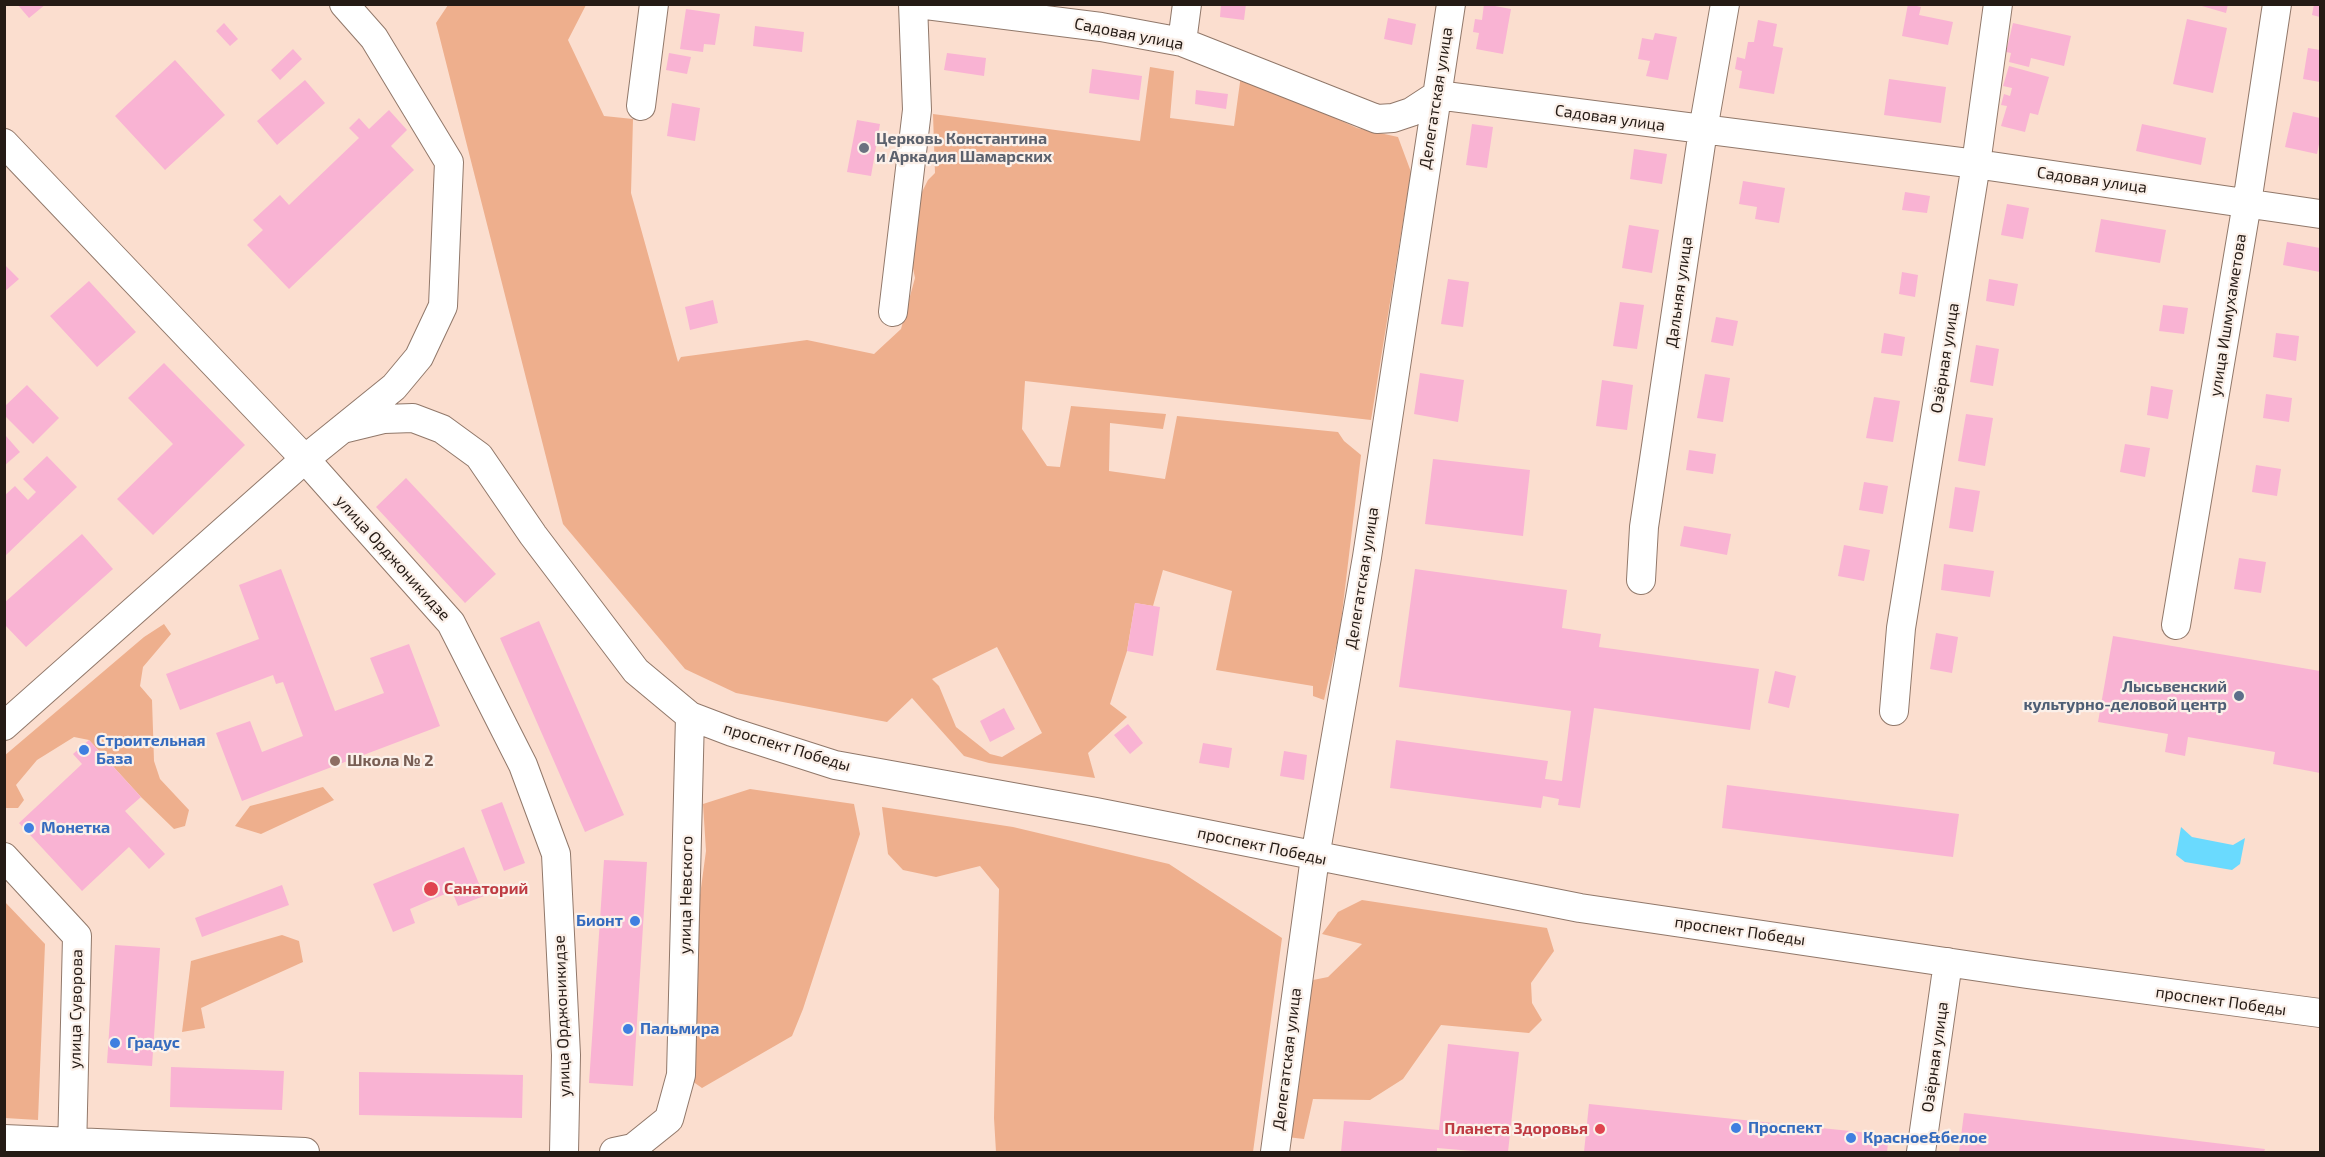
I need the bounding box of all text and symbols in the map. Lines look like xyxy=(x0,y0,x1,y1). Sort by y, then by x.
street label: Садовая улица xyxy=(1073,14,1185,54)
street label: Делегатская улица xyxy=(1415,26,1457,170)
street label: Садовая улица xyxy=(1554,101,1666,135)
place label: Церковь Константина и Аркадия Шамарских xyxy=(876,129,1052,167)
marker: Церковь Константина и Аркадия Шамарских xyxy=(857,141,871,155)
street label: Садовая улица xyxy=(2036,163,2148,197)
street label: улица Ишмухаметова xyxy=(2206,232,2250,398)
street label: Дальняя улица xyxy=(1662,235,1696,349)
street label: Озёрная улица xyxy=(1927,301,1963,415)
street label: улица Орджоникидзе xyxy=(332,491,454,625)
street label: Делегатская улица xyxy=(1341,506,1383,650)
place label: Лысьвенский культурно-деловой центр xyxy=(2023,677,2227,715)
marker: Лысьвенский культурно-деловой центр xyxy=(2232,689,2246,703)
street label: проспект Победы xyxy=(721,719,853,775)
place label: Строительная База xyxy=(96,731,206,769)
marker: Строительная База xyxy=(77,743,91,757)
place label: Школа № 2 xyxy=(347,751,433,771)
marker: Школа № 2 xyxy=(328,754,342,768)
place label: Монетка xyxy=(41,818,110,838)
marker: Монетка xyxy=(22,821,36,835)
street label: проспект Победы xyxy=(1196,823,1328,869)
street label: улица Невского xyxy=(675,836,697,954)
place label: Санаторий xyxy=(444,879,528,899)
marker: Санаторий xyxy=(422,880,440,898)
place label: Бионт xyxy=(576,911,623,931)
street label: проспект Победы xyxy=(1673,912,1807,950)
marker: Бионт xyxy=(628,914,642,928)
street label: улица Орджоникидзе xyxy=(550,935,574,1097)
street label: улица Суворова xyxy=(65,949,87,1069)
street label: проспект Победы xyxy=(2154,982,2288,1020)
street label: Делегатская улица xyxy=(1269,987,1305,1131)
street label: Озёрная улица xyxy=(1918,1000,1952,1114)
place label: Пальмира xyxy=(640,1019,720,1039)
marker: Пальмира xyxy=(621,1022,635,1036)
place label: Градус xyxy=(127,1033,180,1053)
marker: Градус xyxy=(108,1036,122,1050)
place label: Проспект xyxy=(1748,1118,1822,1138)
place label: Планета Здоровья xyxy=(1444,1119,1588,1139)
marker: Проспект xyxy=(1729,1121,1743,1135)
marker: Планета Здоровья xyxy=(1593,1122,1607,1136)
place label: Красное&белое xyxy=(1863,1128,1987,1148)
marker: Красное&белое xyxy=(1844,1131,1858,1145)

